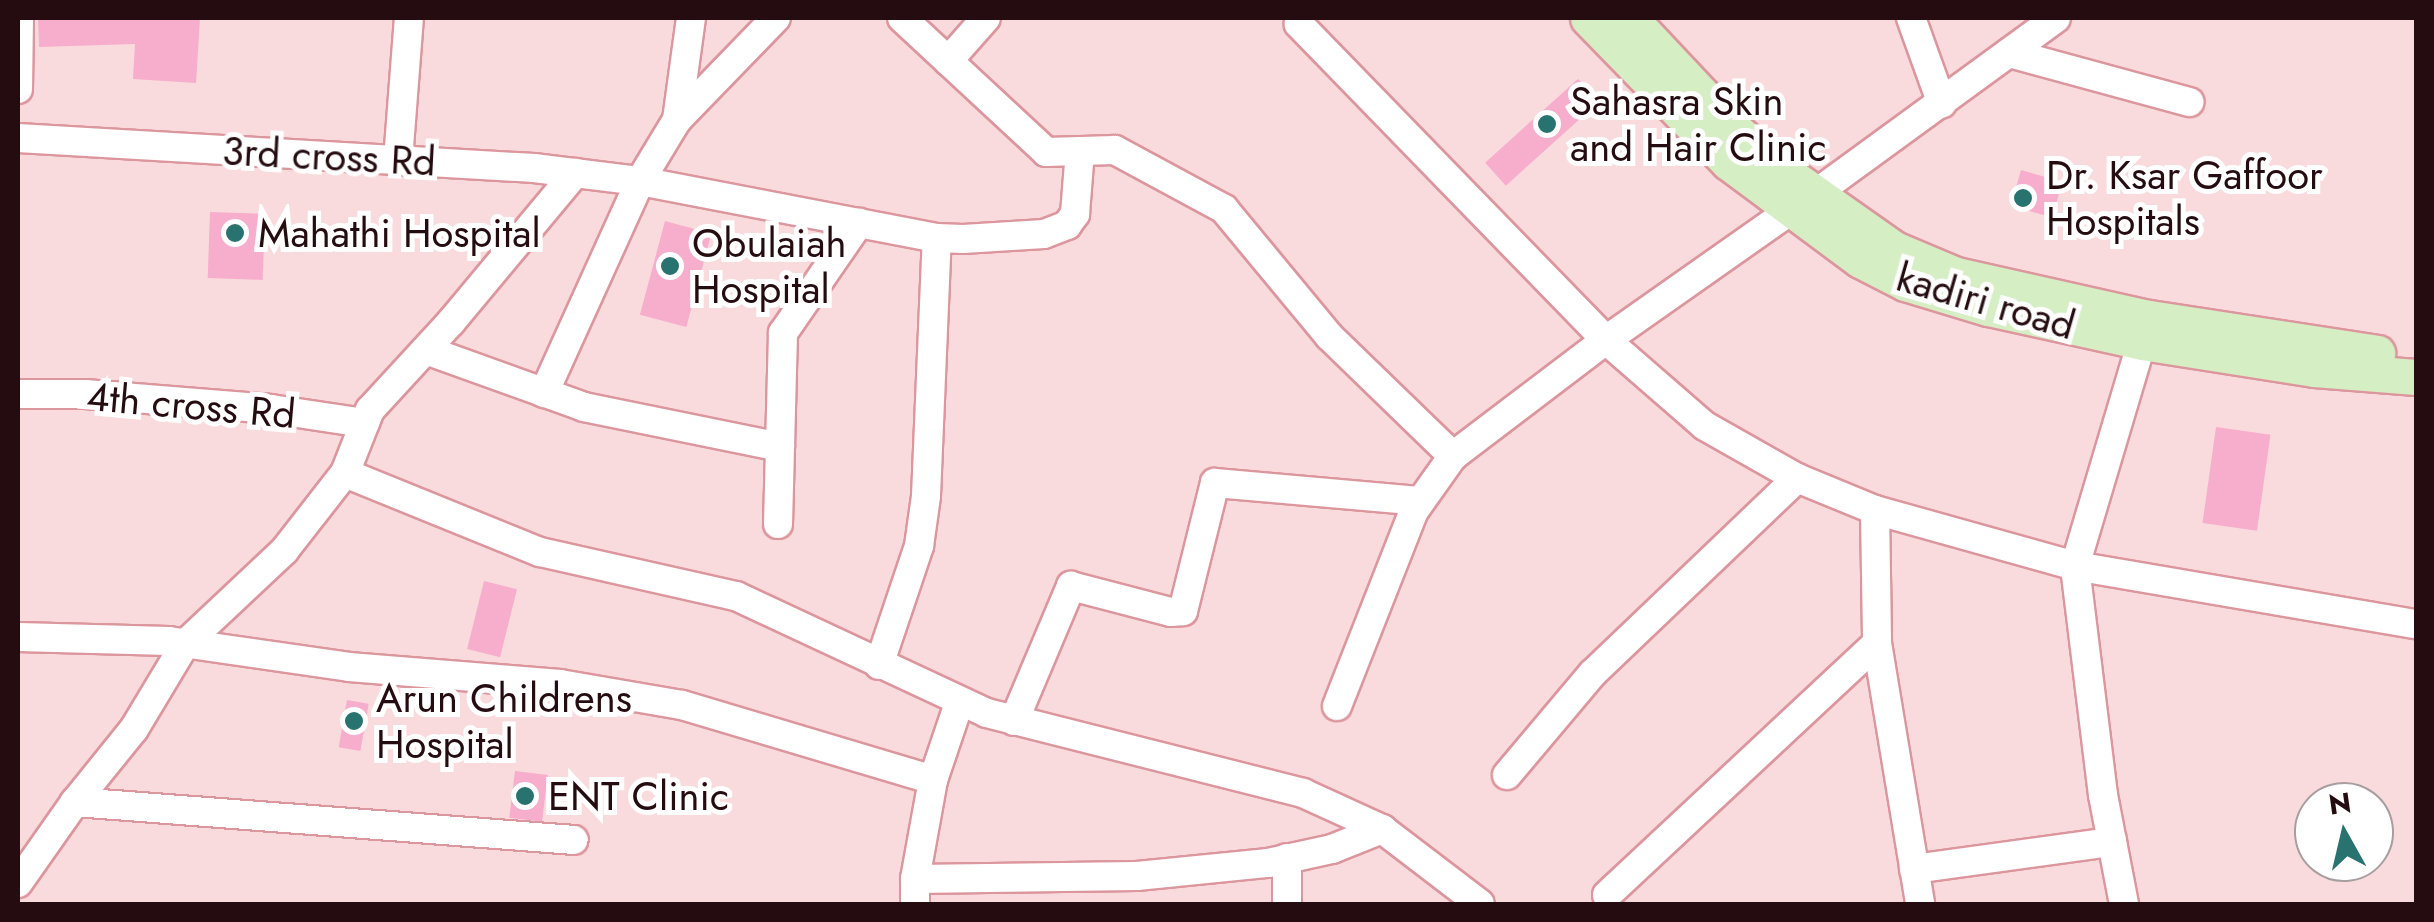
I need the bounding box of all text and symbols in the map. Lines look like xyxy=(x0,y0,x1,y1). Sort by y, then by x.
place label: Sahasra Skin and Hair Clinic xyxy=(1570,77,1827,171)
marker: Sahasra Skin and Hair Clinic xyxy=(1534,111,1560,137)
street label: 3rd cross Rd xyxy=(221,126,437,186)
place label: Dr. Ksar Gaffoor Hospitals xyxy=(2046,151,2323,245)
marker: Dr. Ksar Gaffoor Hospitals xyxy=(2010,185,2036,211)
place label: Mahathi Hospital xyxy=(258,209,541,257)
place label: Obulaiah Hospital xyxy=(692,219,846,313)
marker: Mahathi Hospital xyxy=(222,220,248,246)
marker: Obulaiah Hospital xyxy=(657,253,683,279)
street label: kadiri road xyxy=(1891,253,2081,349)
street label: 4th cross Rd xyxy=(85,372,297,438)
place label: Arun Childrens Hospital xyxy=(376,674,632,768)
marker: Arun Childrens Hospital xyxy=(341,708,367,734)
place label: ENT Clinic xyxy=(548,772,729,820)
north arrow xyxy=(2294,782,2394,882)
text: N xyxy=(2326,782,2354,826)
marker: ENT Clinic xyxy=(512,783,538,809)

